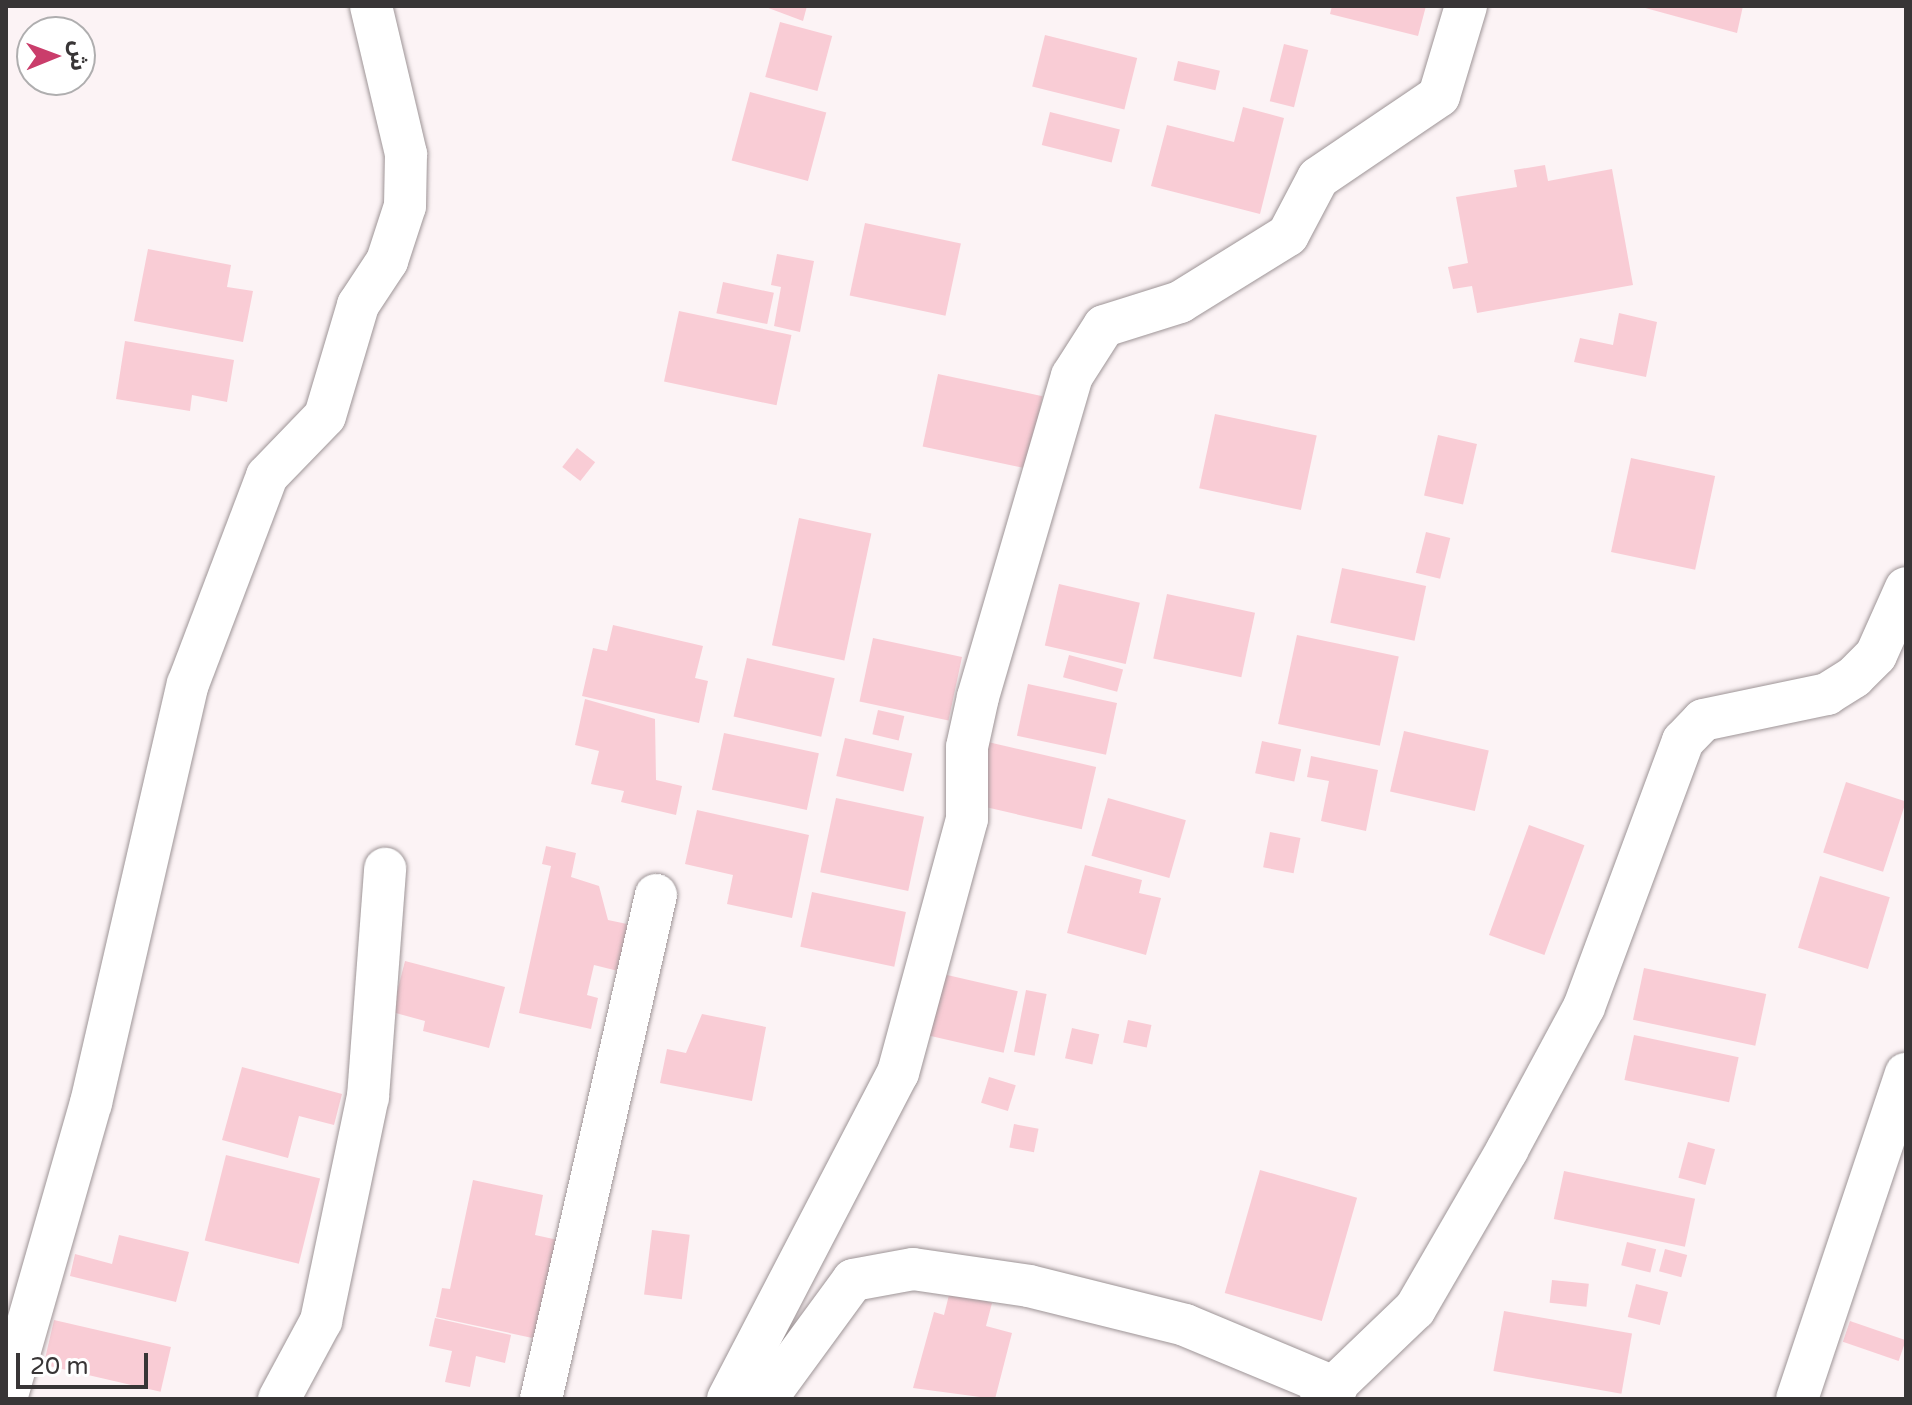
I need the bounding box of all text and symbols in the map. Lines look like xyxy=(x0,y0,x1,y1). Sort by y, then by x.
north arrow xyxy=(16,16,96,96)
text: ش xyxy=(65,40,91,71)
scale bar xyxy=(20,1337,152,1387)
text: 20 m xyxy=(30,1352,88,1381)

